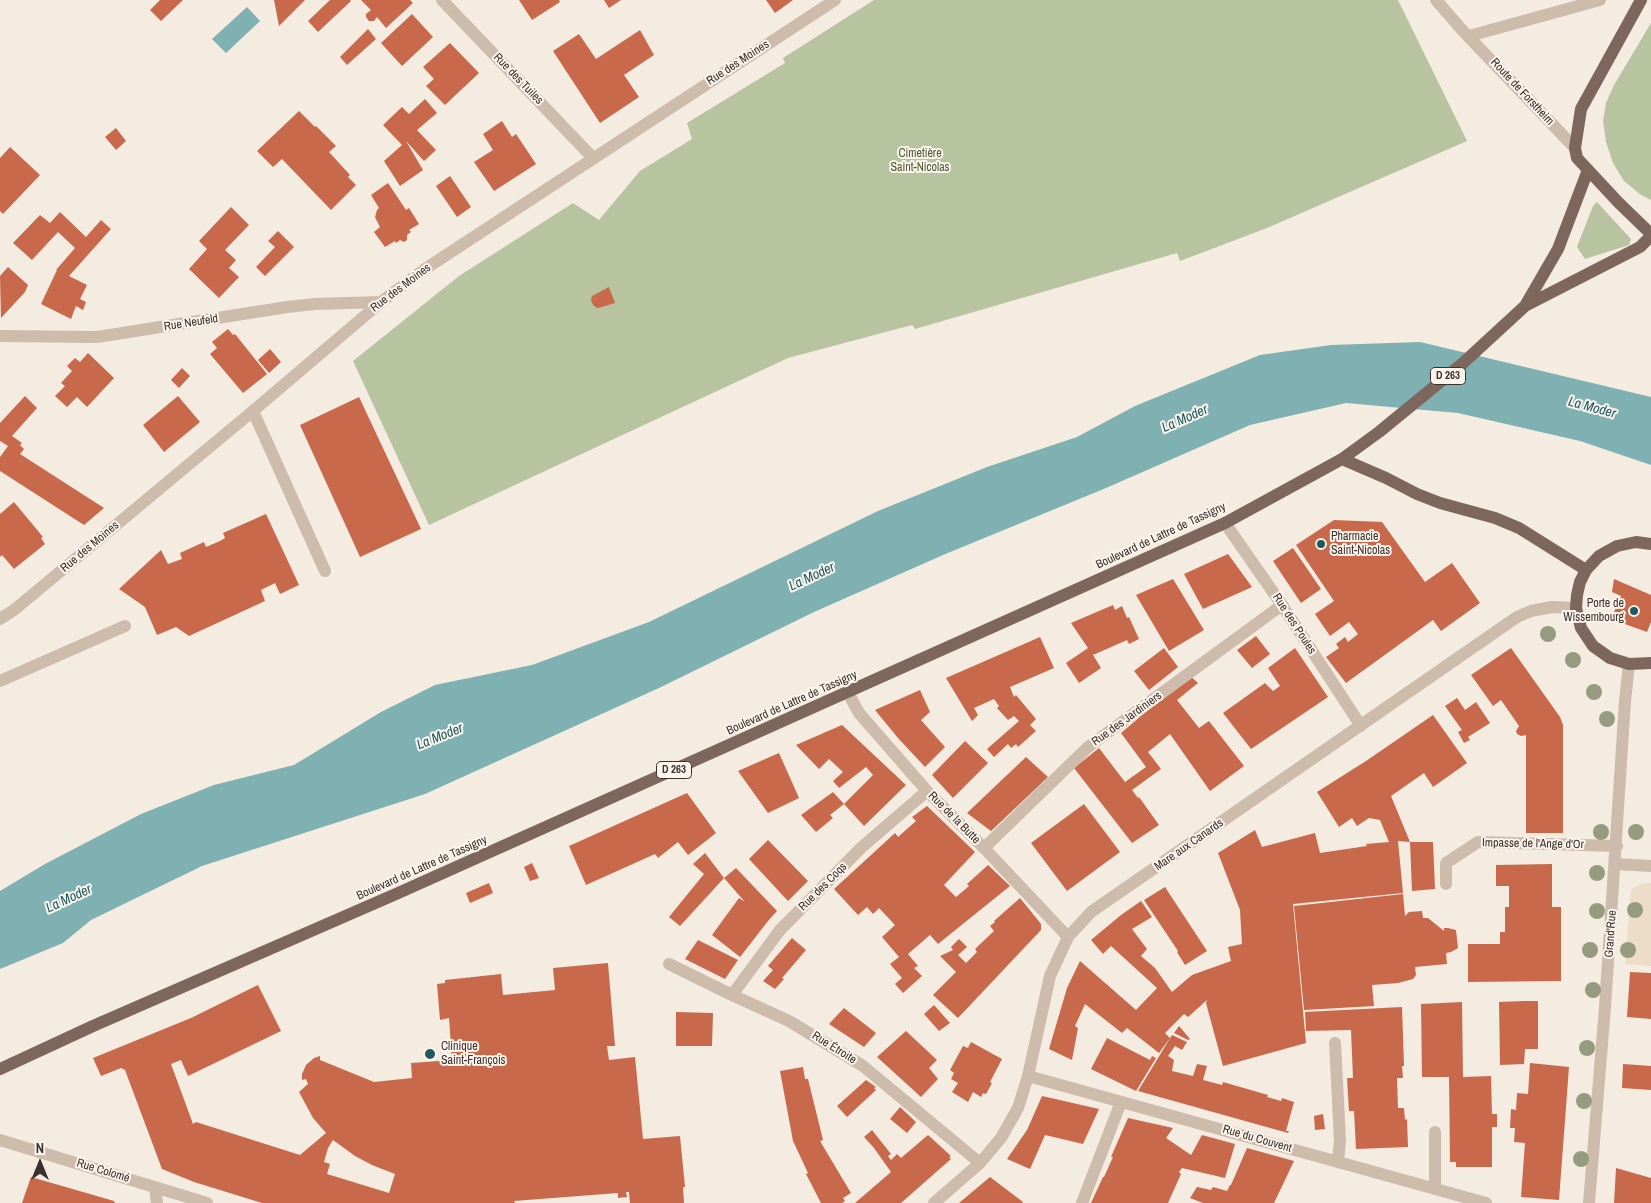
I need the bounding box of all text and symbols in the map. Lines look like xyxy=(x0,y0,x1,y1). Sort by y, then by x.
street label: Rue des Moines xyxy=(704,37,772,89)
street label: Rue des Tuiles xyxy=(490,50,546,108)
street label: Route de Forstheim xyxy=(1487,55,1557,129)
park label: Cimetière Saint-Nicolas xyxy=(890,147,950,175)
street label: Rue des Moines xyxy=(368,261,434,315)
street label: Rue Neufeld xyxy=(163,312,219,334)
road number: D 263 xyxy=(1430,368,1466,384)
water label: La Moder xyxy=(1566,394,1618,422)
water label: La Moder xyxy=(1159,401,1211,437)
street label: Boulevard de Lattre de Tassigny xyxy=(1094,500,1228,572)
street label: Rue des Moines xyxy=(58,518,122,576)
place label: Pharmacie Saint-Nicolas xyxy=(1331,530,1390,558)
marker: Pharmacie Saint-Nicolas xyxy=(1315,538,1327,550)
water label: La Moder xyxy=(786,559,838,595)
street label: Rue des Poules xyxy=(1269,591,1319,657)
place label: Porte de Wissembourg xyxy=(1563,597,1624,625)
marker: Porte de Wissembourg xyxy=(1628,605,1640,617)
street label: Boulevard de Lattre de Tassigny xyxy=(725,668,859,738)
street label: Rue des Jardiniers xyxy=(1089,689,1165,749)
water label: La Moder xyxy=(414,720,466,754)
road number: D 263 xyxy=(656,762,692,778)
street label: Rue de la Butte xyxy=(925,789,983,847)
street label: Mare aux Canards xyxy=(1152,816,1226,874)
street label: Boulevard de Lattre de Tassigny xyxy=(355,833,489,903)
street label: Impasse de l'Ange d'Or xyxy=(1482,836,1584,852)
street label: Rue des Coqs xyxy=(796,860,850,914)
water label: La Moder xyxy=(43,881,95,917)
street label: Grand'Rue xyxy=(1602,910,1620,958)
street label: Rue Étroite xyxy=(809,1029,859,1067)
place label: Clinique Saint-François xyxy=(441,1040,506,1068)
marker: Clinique Saint-François xyxy=(423,1047,437,1061)
street label: Rue du Couvent xyxy=(1221,1122,1293,1156)
north arrow xyxy=(15,1138,65,1188)
text: N xyxy=(36,1139,44,1157)
street label: Rue Colomé xyxy=(75,1156,131,1186)

